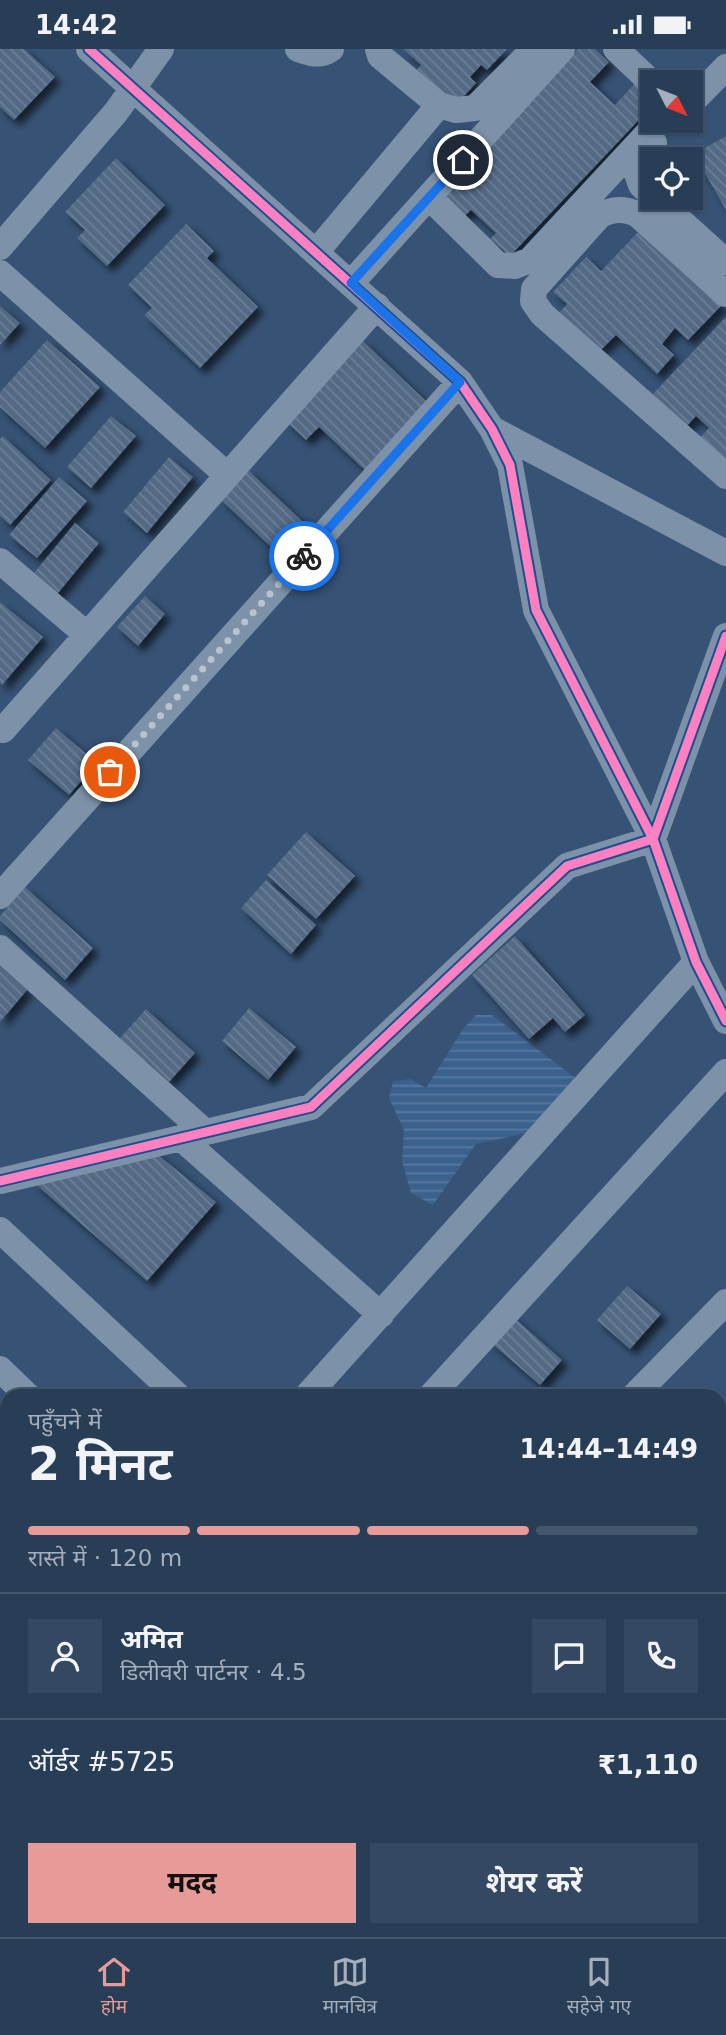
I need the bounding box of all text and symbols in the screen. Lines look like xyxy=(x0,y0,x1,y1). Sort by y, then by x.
text: 14:42 xyxy=(35,10,118,40)
north arrow xyxy=(640,70,704,133)
map controls xyxy=(640,70,703,210)
pin xyxy=(433,130,493,190)
icon: home xyxy=(444,141,482,179)
button: locate xyxy=(640,147,703,210)
courier xyxy=(269,521,339,591)
icon: bike xyxy=(285,537,323,575)
pin xyxy=(80,742,140,802)
icon: bag xyxy=(91,753,129,791)
text: पहुँचने में xyxy=(28,1408,102,1434)
text: 14:44–14:49 xyxy=(519,1434,698,1464)
text: 2 मिनट xyxy=(28,1437,173,1491)
text: रास्ते में · 120 m xyxy=(28,1545,182,1571)
button: person xyxy=(28,1619,102,1693)
button: chat xyxy=(532,1619,606,1693)
button: phone xyxy=(624,1619,698,1693)
text: अमित xyxy=(120,1624,183,1654)
text: डिलीवरी पार्टनर · 4.5 xyxy=(120,1659,307,1685)
text: ऑर्डर #5725 xyxy=(28,1747,175,1777)
text: ₹1,110 xyxy=(598,1750,698,1780)
button: मदद xyxy=(28,1843,356,1923)
button: शेयर करें xyxy=(370,1843,698,1923)
tab: होम xyxy=(95,1953,133,2021)
tab: मानचित्र xyxy=(323,1953,377,2021)
tab: सहेजे गए xyxy=(567,1953,631,2021)

